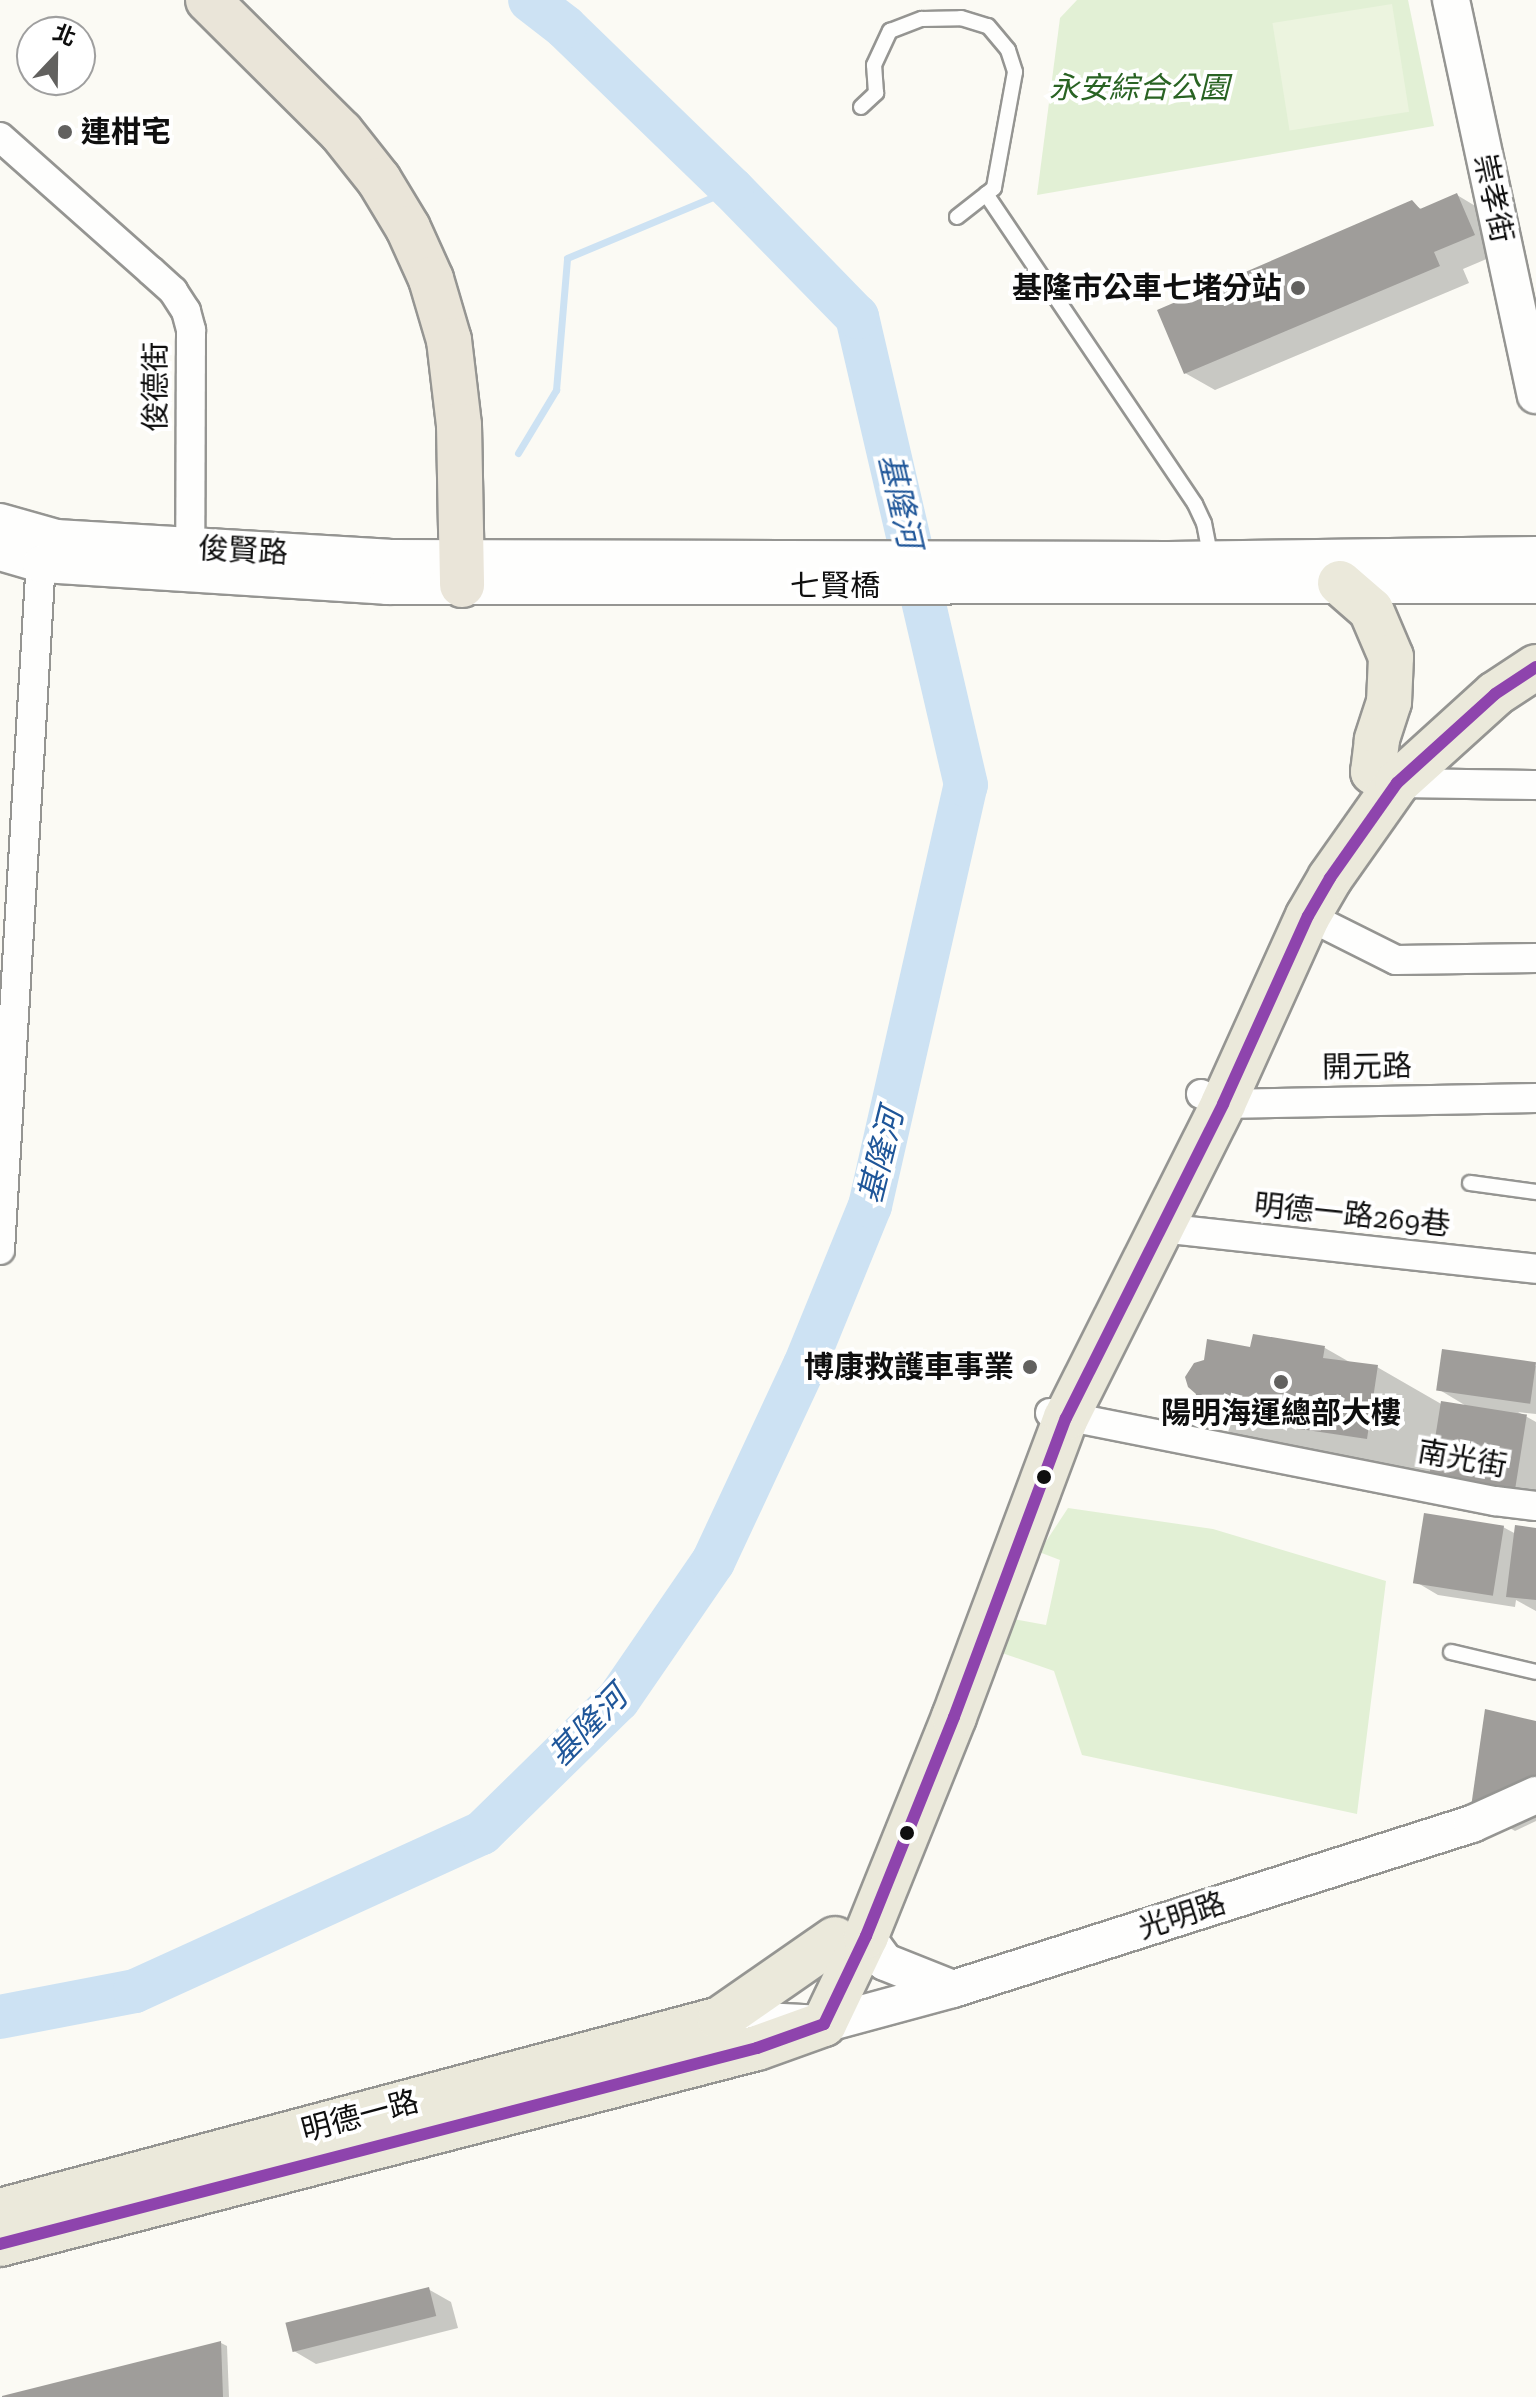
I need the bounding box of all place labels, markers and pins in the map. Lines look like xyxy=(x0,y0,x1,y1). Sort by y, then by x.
place label: 連柑宅 xyxy=(81,114,171,150)
marker: 連柑宅 xyxy=(56,123,74,141)
place label: 基隆市公車七堵分站 xyxy=(1012,270,1282,306)
marker: 基隆市公車七堵分站 xyxy=(1289,279,1307,297)
place label: 博康救護車事業 xyxy=(804,1349,1014,1385)
marker: 博康救護車事業 xyxy=(1021,1358,1039,1376)
marker: 陽明海運總部大樓 xyxy=(1272,1373,1290,1391)
place label: 陽明海運總部大樓 xyxy=(1161,1395,1401,1431)
unlabelled marker xyxy=(1036,1469,1052,1485)
unlabelled marker xyxy=(899,1825,915,1841)

